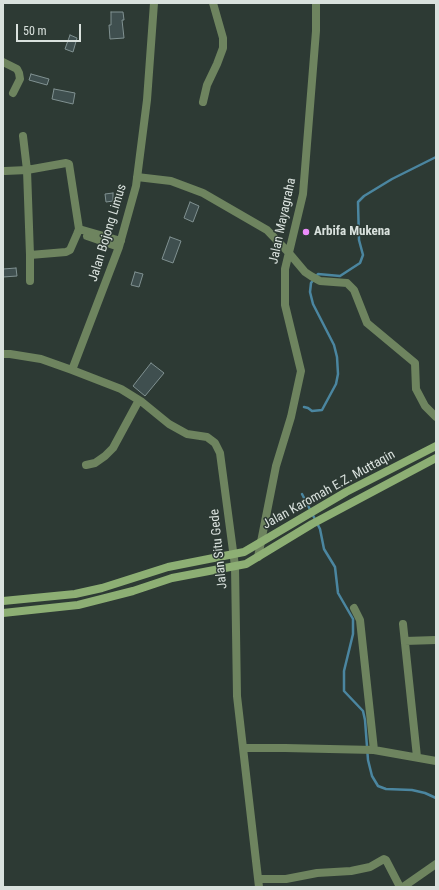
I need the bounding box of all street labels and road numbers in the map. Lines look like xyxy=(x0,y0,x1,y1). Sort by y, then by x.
street label: Jalan Mayagraha xyxy=(266,177,300,265)
street label: Jalan Bojong Limus xyxy=(86,182,130,284)
street label: Jalan Karomah E.Z. Muttaqin xyxy=(260,447,398,533)
street label: Jalan Situ Gede xyxy=(207,508,231,590)

